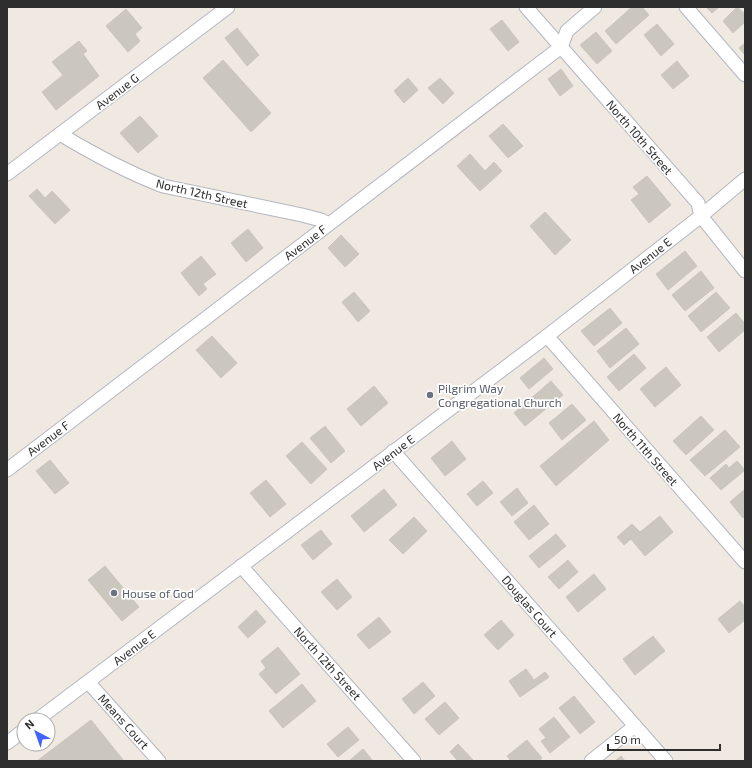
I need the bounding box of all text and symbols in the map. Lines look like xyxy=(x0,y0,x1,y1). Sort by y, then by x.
street label: Avenue G xyxy=(93,70,141,112)
street label: North 10th Street xyxy=(604,97,676,177)
street label: North 12th Street xyxy=(155,176,249,210)
street label: Avenue F xyxy=(281,221,329,262)
street label: Avenue E xyxy=(626,234,674,276)
place label: Pilgrim Way Congregational Church xyxy=(438,381,562,409)
marker: Pilgrim Way Congregational Church xyxy=(425,390,435,400)
street label: North 11th Street xyxy=(611,410,682,488)
street label: Avenue F xyxy=(24,417,72,458)
street label: Avenue E xyxy=(369,431,417,473)
street label: Douglas Court xyxy=(499,572,561,640)
place label: House of God xyxy=(122,586,194,600)
marker: House of God xyxy=(109,588,119,598)
street label: North 12th Street xyxy=(292,624,365,703)
street label: Avenue E xyxy=(110,626,158,668)
street label: Means Court xyxy=(96,691,153,752)
north arrow xyxy=(16,712,56,752)
text: N xyxy=(22,717,36,732)
scale bar xyxy=(608,726,720,752)
text: 50 m xyxy=(614,732,641,746)

